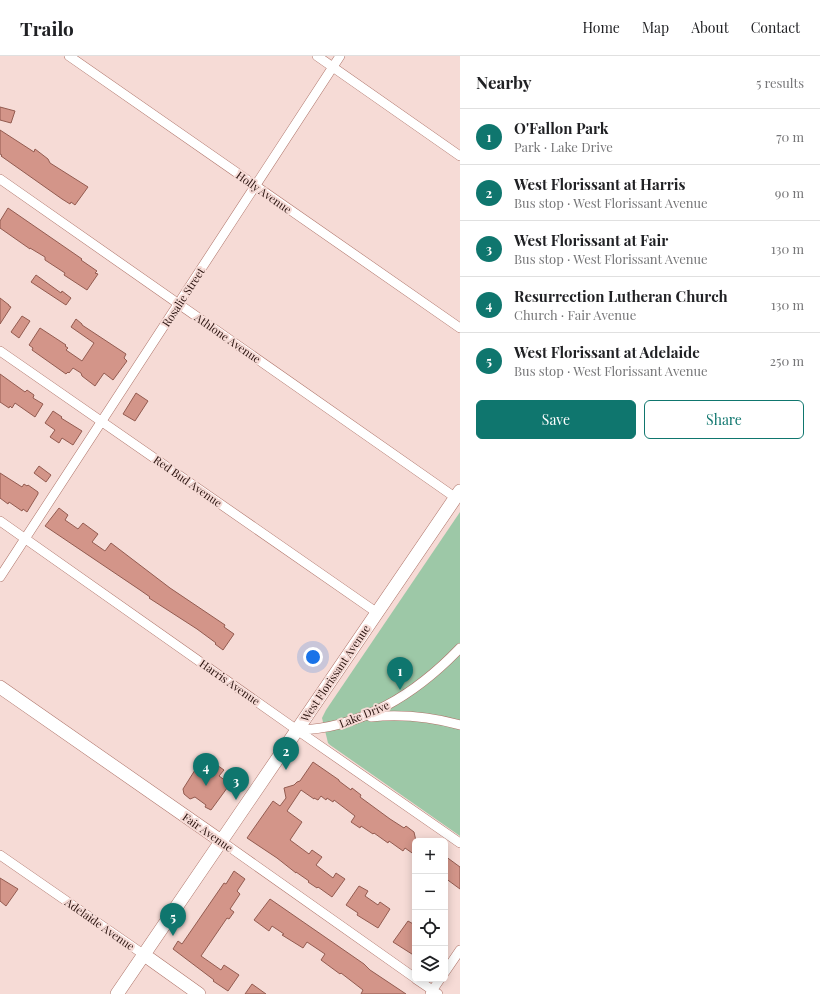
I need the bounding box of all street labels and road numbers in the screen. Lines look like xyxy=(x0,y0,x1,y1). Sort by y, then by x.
street label: Holly Avenue xyxy=(233,167,295,217)
street label: Rosalie Street xyxy=(158,264,208,330)
street label: Athlone Avenue xyxy=(191,309,264,367)
street label: Red Bud Avenue xyxy=(151,452,225,510)
street label: West Florissant Avenue xyxy=(296,621,373,725)
street label: Harris Avenue xyxy=(197,656,263,709)
street label: Lake Drive xyxy=(337,697,392,731)
street label: Fair Avenue xyxy=(180,809,236,855)
street label: Adelaide Avenue xyxy=(62,894,138,954)

